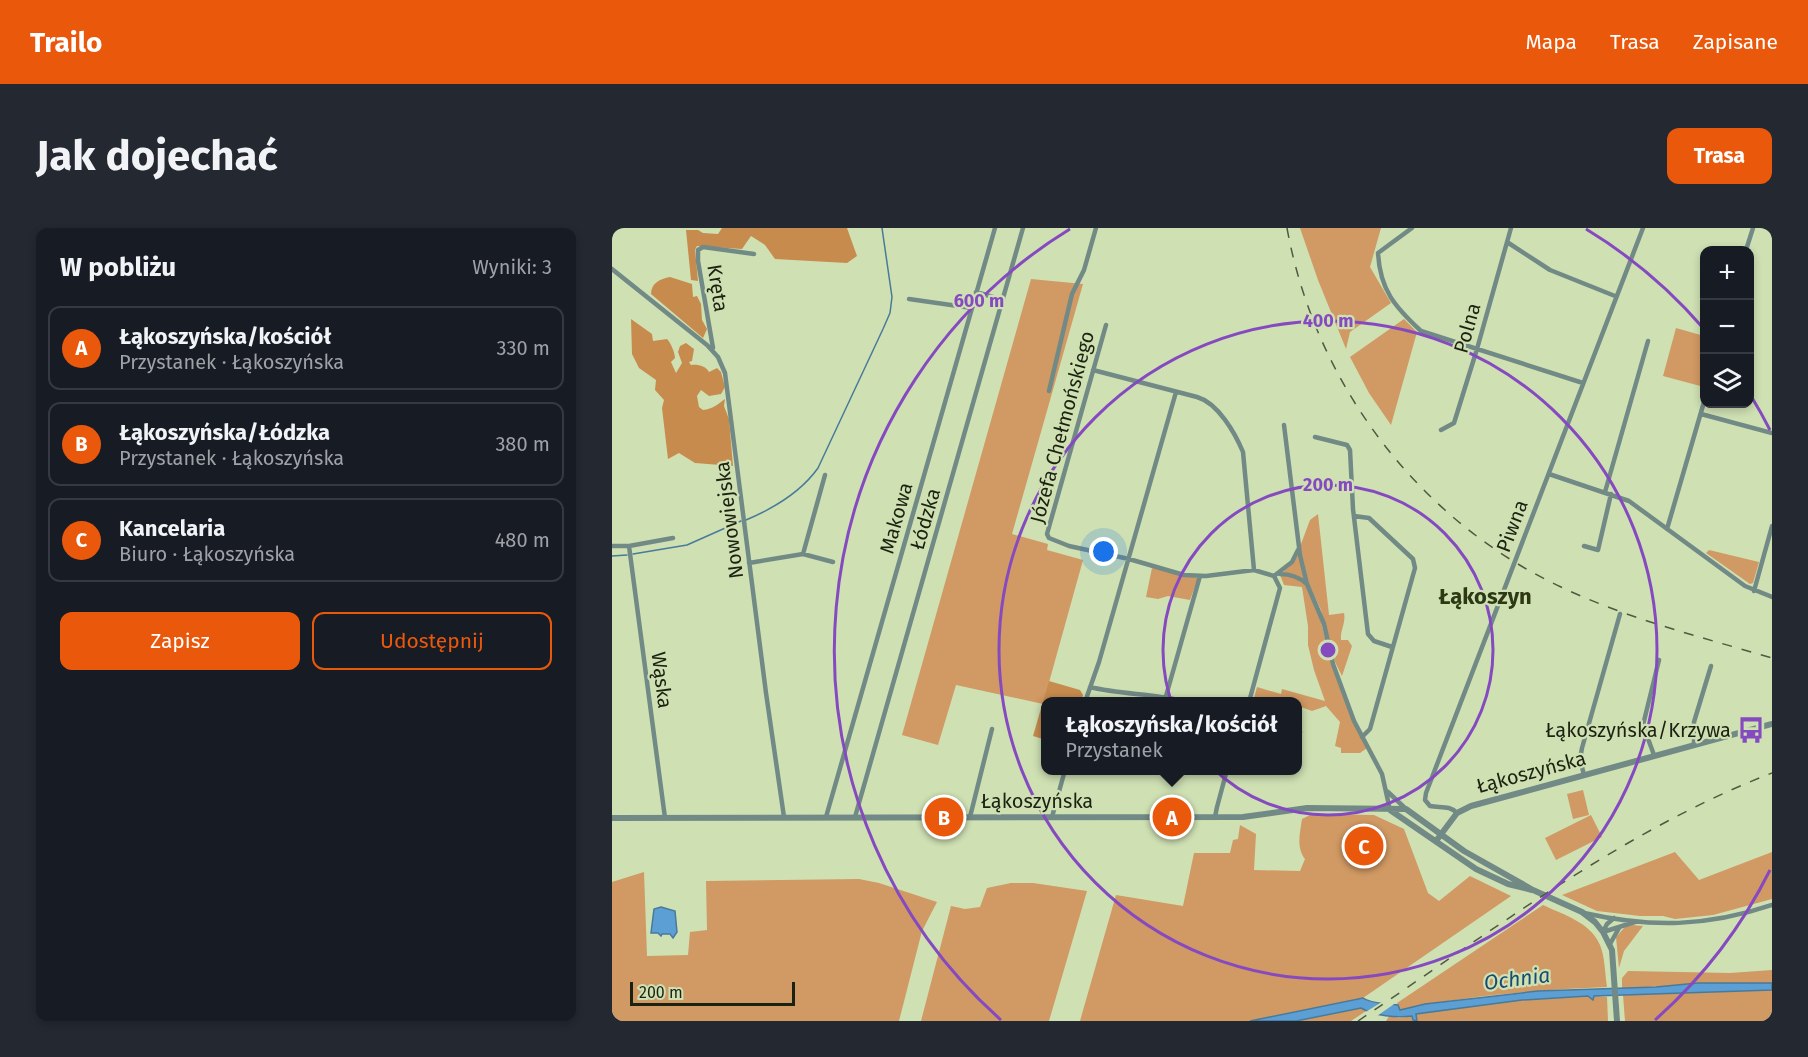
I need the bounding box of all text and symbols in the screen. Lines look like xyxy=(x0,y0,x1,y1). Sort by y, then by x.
text: Trailo xyxy=(30,26,102,59)
text: Mapa xyxy=(1525,29,1577,55)
text: Trasa xyxy=(1610,29,1660,55)
text: Zapisane xyxy=(1693,29,1778,55)
button: Trasa xyxy=(1667,128,1772,184)
text: Jak dojechać xyxy=(36,131,278,181)
map controls xyxy=(1700,246,1754,408)
button: + xyxy=(1700,246,1754,300)
text: W pobliżu xyxy=(60,252,176,283)
text: Wyniki: 3 xyxy=(472,255,552,279)
street label: Kręta xyxy=(702,263,734,313)
text: 600 m xyxy=(954,290,1004,312)
street label: Polna xyxy=(1448,300,1486,356)
button: − xyxy=(1700,300,1754,354)
text: 400 m xyxy=(1303,310,1353,332)
text: Łąkoszyńska/kościół xyxy=(119,323,331,350)
street label: Józefa Chełmońskiego xyxy=(1025,328,1099,526)
text: A xyxy=(76,336,87,360)
text: 330 m xyxy=(496,336,550,360)
text: Przystanek · Łąkoszyńska xyxy=(119,350,344,374)
button: layers xyxy=(1700,354,1754,408)
text: Łąkoszyńska/Łódzka xyxy=(119,419,330,446)
text: B xyxy=(75,432,88,456)
text: 380 m xyxy=(495,432,550,456)
text: Przystanek · Łąkoszyńska xyxy=(119,446,344,470)
street label: Nowowiejska xyxy=(710,460,748,580)
text: 200 m xyxy=(1303,474,1353,496)
street label: Makowa xyxy=(874,480,918,556)
street label: Łódzka xyxy=(905,485,945,553)
street label: Piwna xyxy=(1491,496,1533,556)
text: Kancelaria xyxy=(119,515,225,542)
text: C xyxy=(76,528,87,552)
text: 480 m xyxy=(495,528,550,552)
your location xyxy=(1089,537,1118,566)
text: Biuro · Łąkoszyńska xyxy=(119,542,295,566)
district label: Łąkoszyn xyxy=(1438,583,1532,610)
button: Zapisz xyxy=(60,612,300,670)
button: Udostępnij xyxy=(312,612,552,670)
centre of rings xyxy=(1318,640,1338,660)
street label: Wąska xyxy=(647,650,677,710)
popup xyxy=(1041,697,1302,775)
text: Łąkoszyńska/kościół xyxy=(1065,711,1278,738)
bus stop icon: Łąkoszyńska/Krzywa xyxy=(1736,715,1766,745)
place label: Łąkoszyńska/Krzywa xyxy=(1545,718,1731,742)
text: Przystanek xyxy=(1065,738,1163,762)
street label: Łąkoszyńska xyxy=(1474,746,1588,798)
street label: Łąkoszyńska xyxy=(981,789,1093,813)
pin: B xyxy=(924,794,964,840)
pin: A xyxy=(1152,794,1192,840)
pin: C xyxy=(1344,824,1383,868)
water label: Ochnia xyxy=(1482,962,1552,996)
scale bar xyxy=(630,979,795,1006)
text: 200 m xyxy=(639,983,683,1002)

